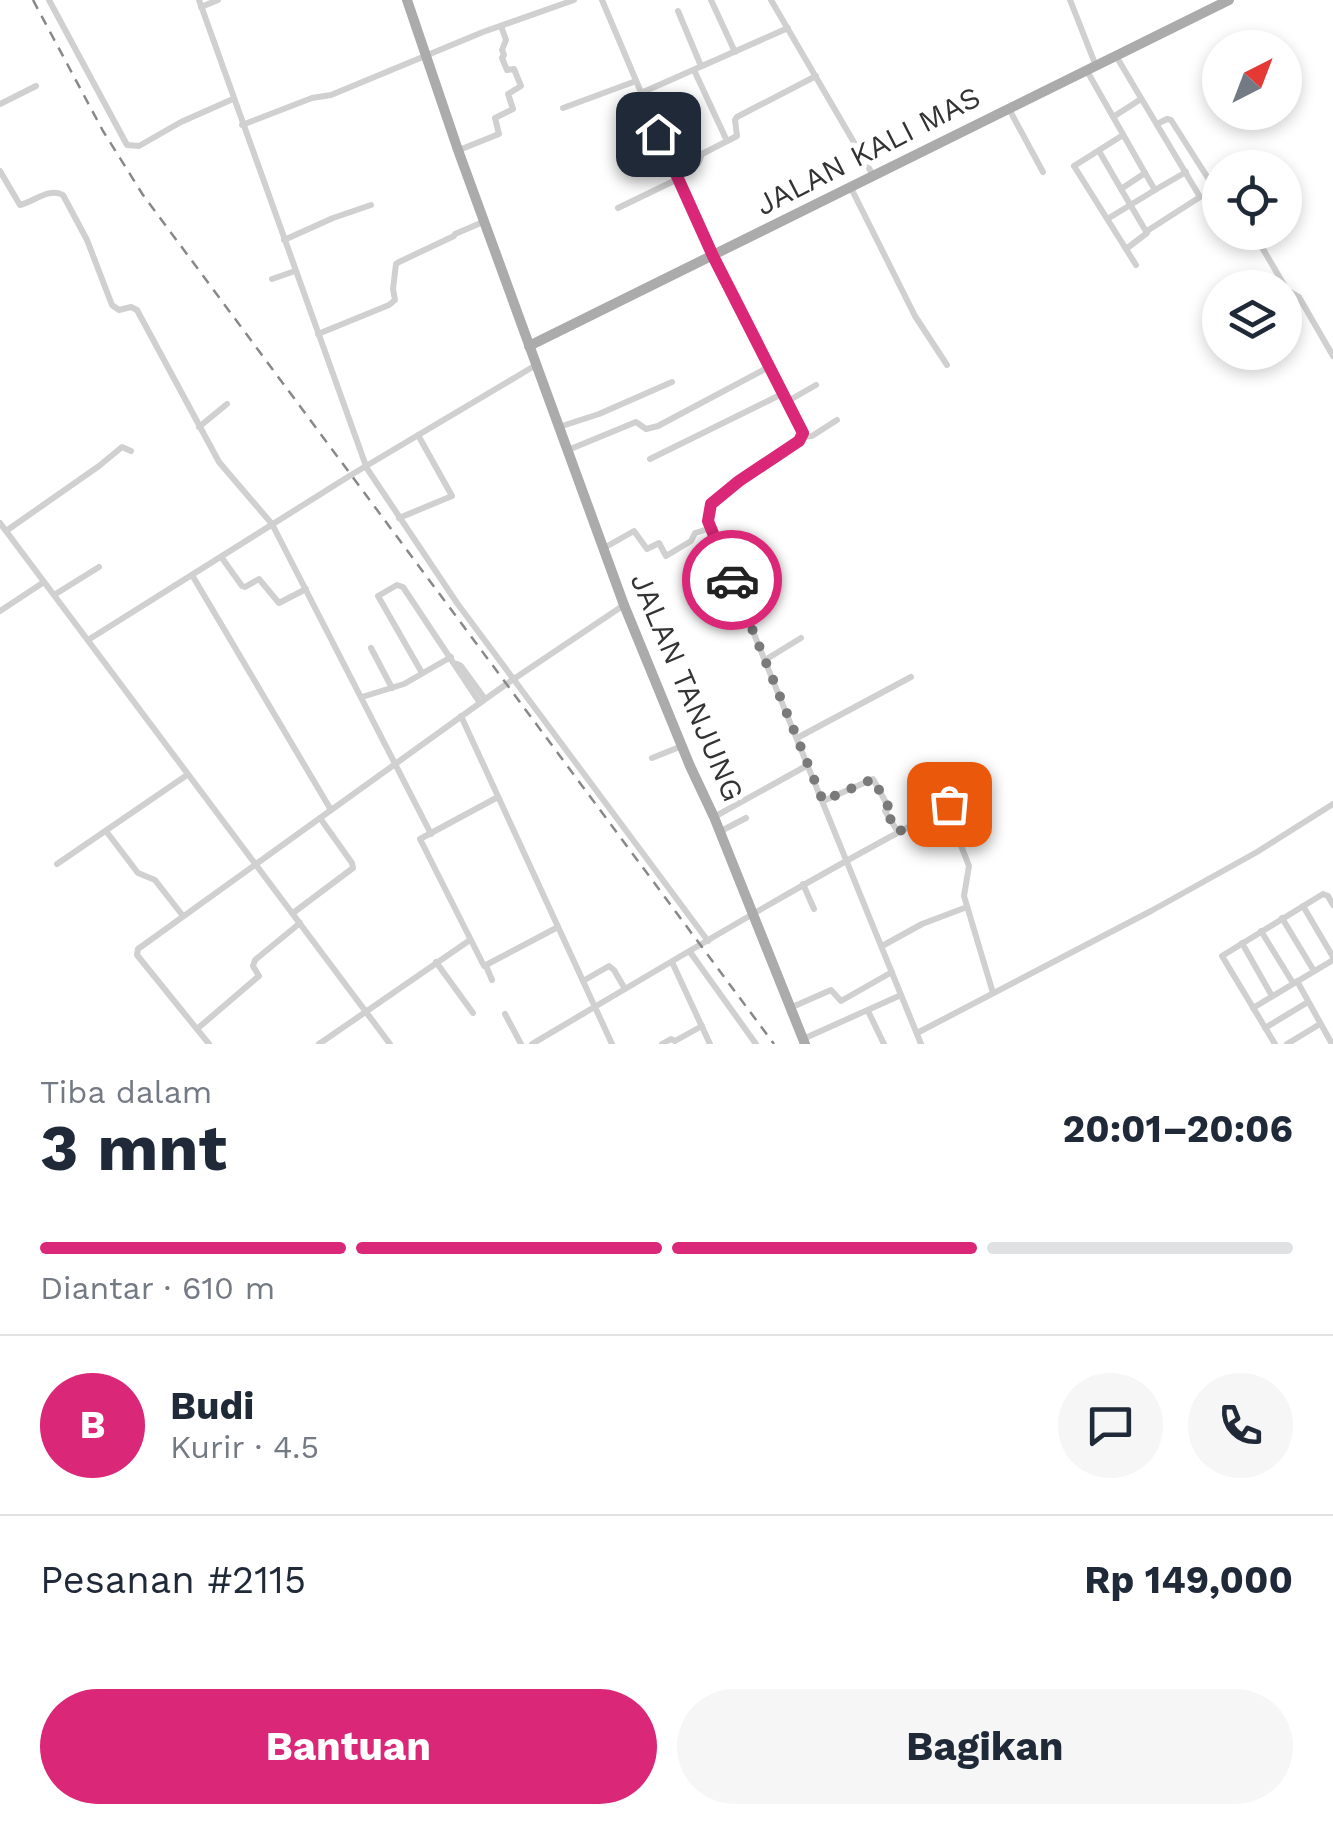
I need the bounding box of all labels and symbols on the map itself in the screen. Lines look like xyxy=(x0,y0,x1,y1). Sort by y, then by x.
north arrow xyxy=(1202,30,1302,130)
street label: JALAN KALI MAS xyxy=(750,79,986,222)
pin xyxy=(616,92,701,177)
courier xyxy=(682,530,782,630)
street label: JALAN TANJUNG xyxy=(624,567,751,806)
pin xyxy=(907,762,992,847)

